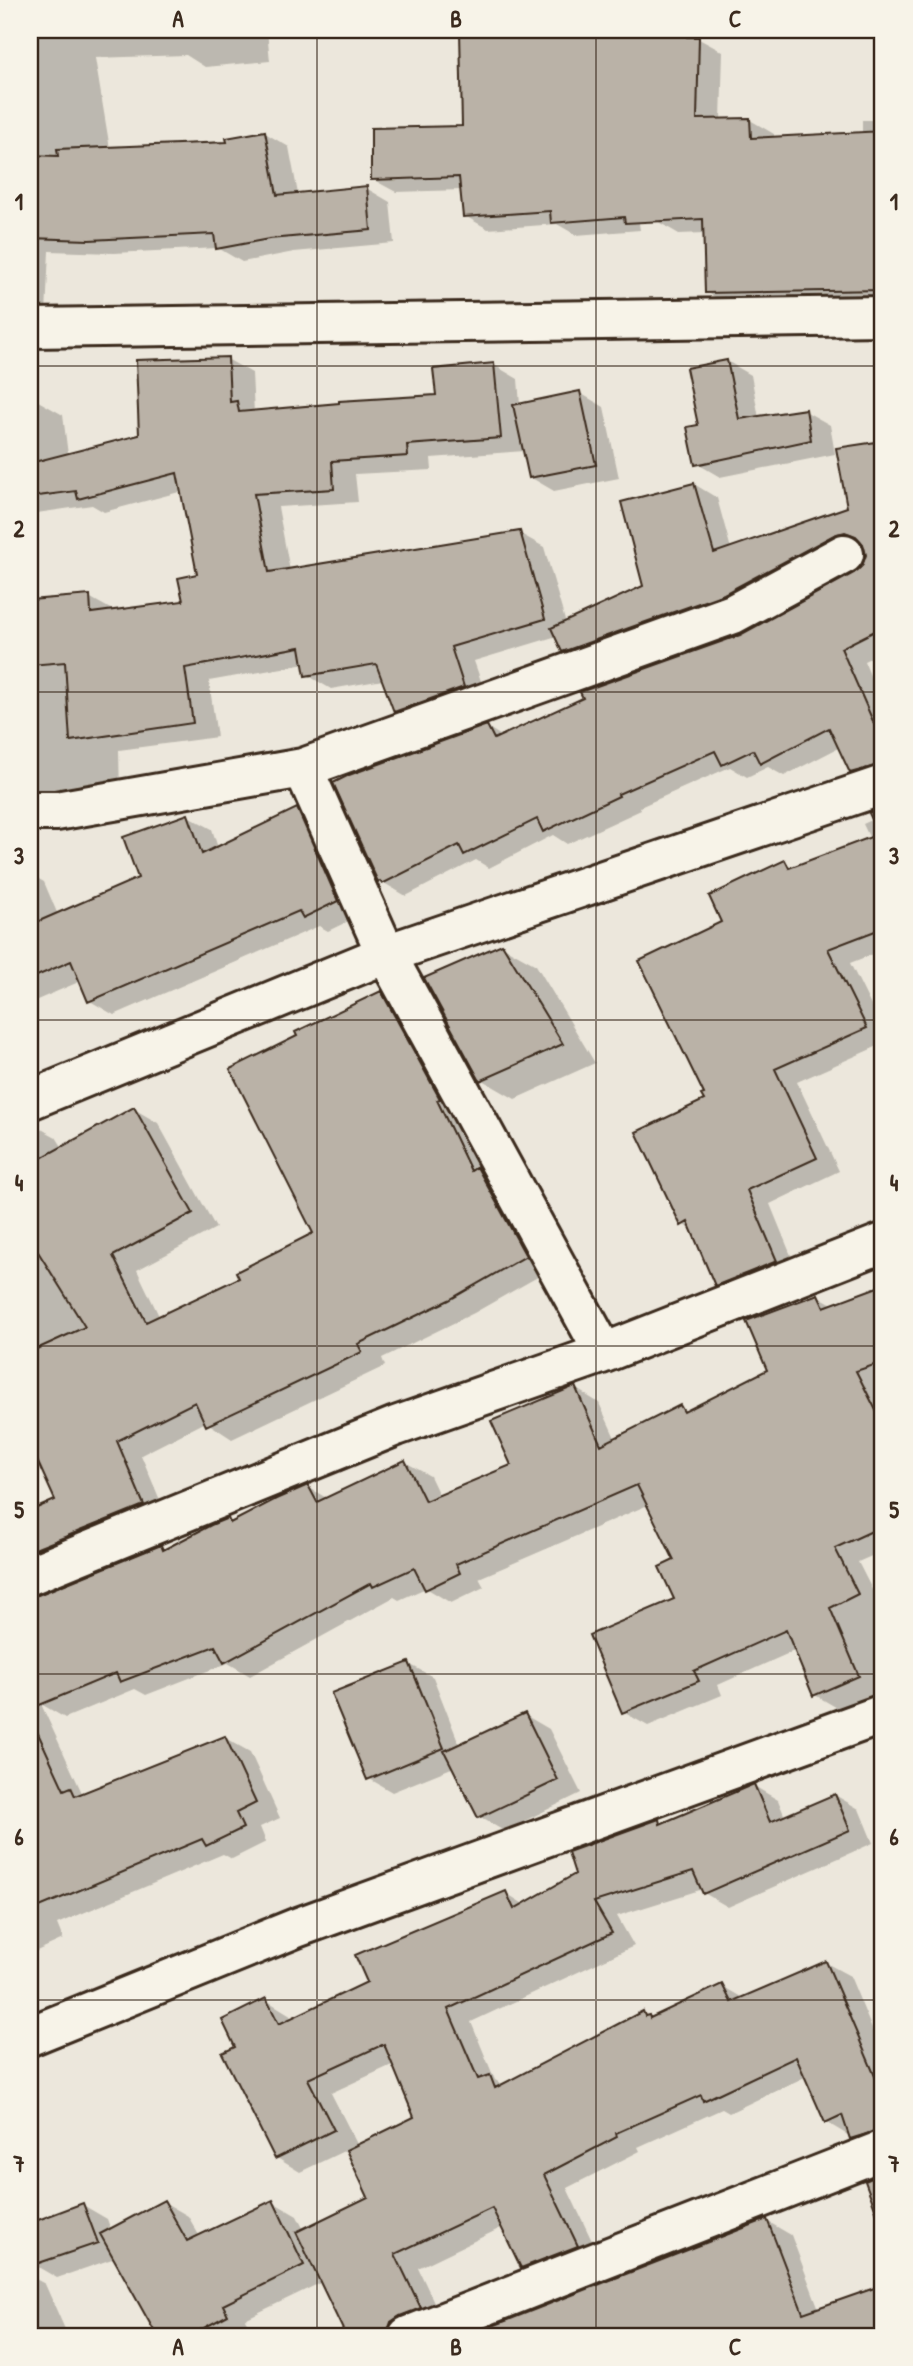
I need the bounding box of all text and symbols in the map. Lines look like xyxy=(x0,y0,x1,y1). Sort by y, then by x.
text: A xyxy=(172,3,184,34)
text: B xyxy=(450,3,462,34)
text: C xyxy=(729,3,741,34)
text: 1 xyxy=(15,186,23,217)
text: 1 xyxy=(890,186,898,217)
text: 2 xyxy=(14,513,25,544)
text: 2 xyxy=(889,513,900,544)
text: 3 xyxy=(14,840,24,871)
text: 3 xyxy=(889,840,899,871)
text: 4 xyxy=(15,1167,24,1198)
text: 4 xyxy=(890,1167,899,1198)
text: 5 xyxy=(14,1494,24,1525)
text: 5 xyxy=(889,1494,899,1525)
text: 6 xyxy=(14,1821,24,1852)
text: 6 xyxy=(889,1821,899,1852)
text: 7 xyxy=(12,2148,25,2179)
text: 7 xyxy=(887,2148,900,2179)
text: A xyxy=(172,2331,184,2362)
text: B xyxy=(450,2331,462,2362)
text: C xyxy=(729,2331,741,2362)

